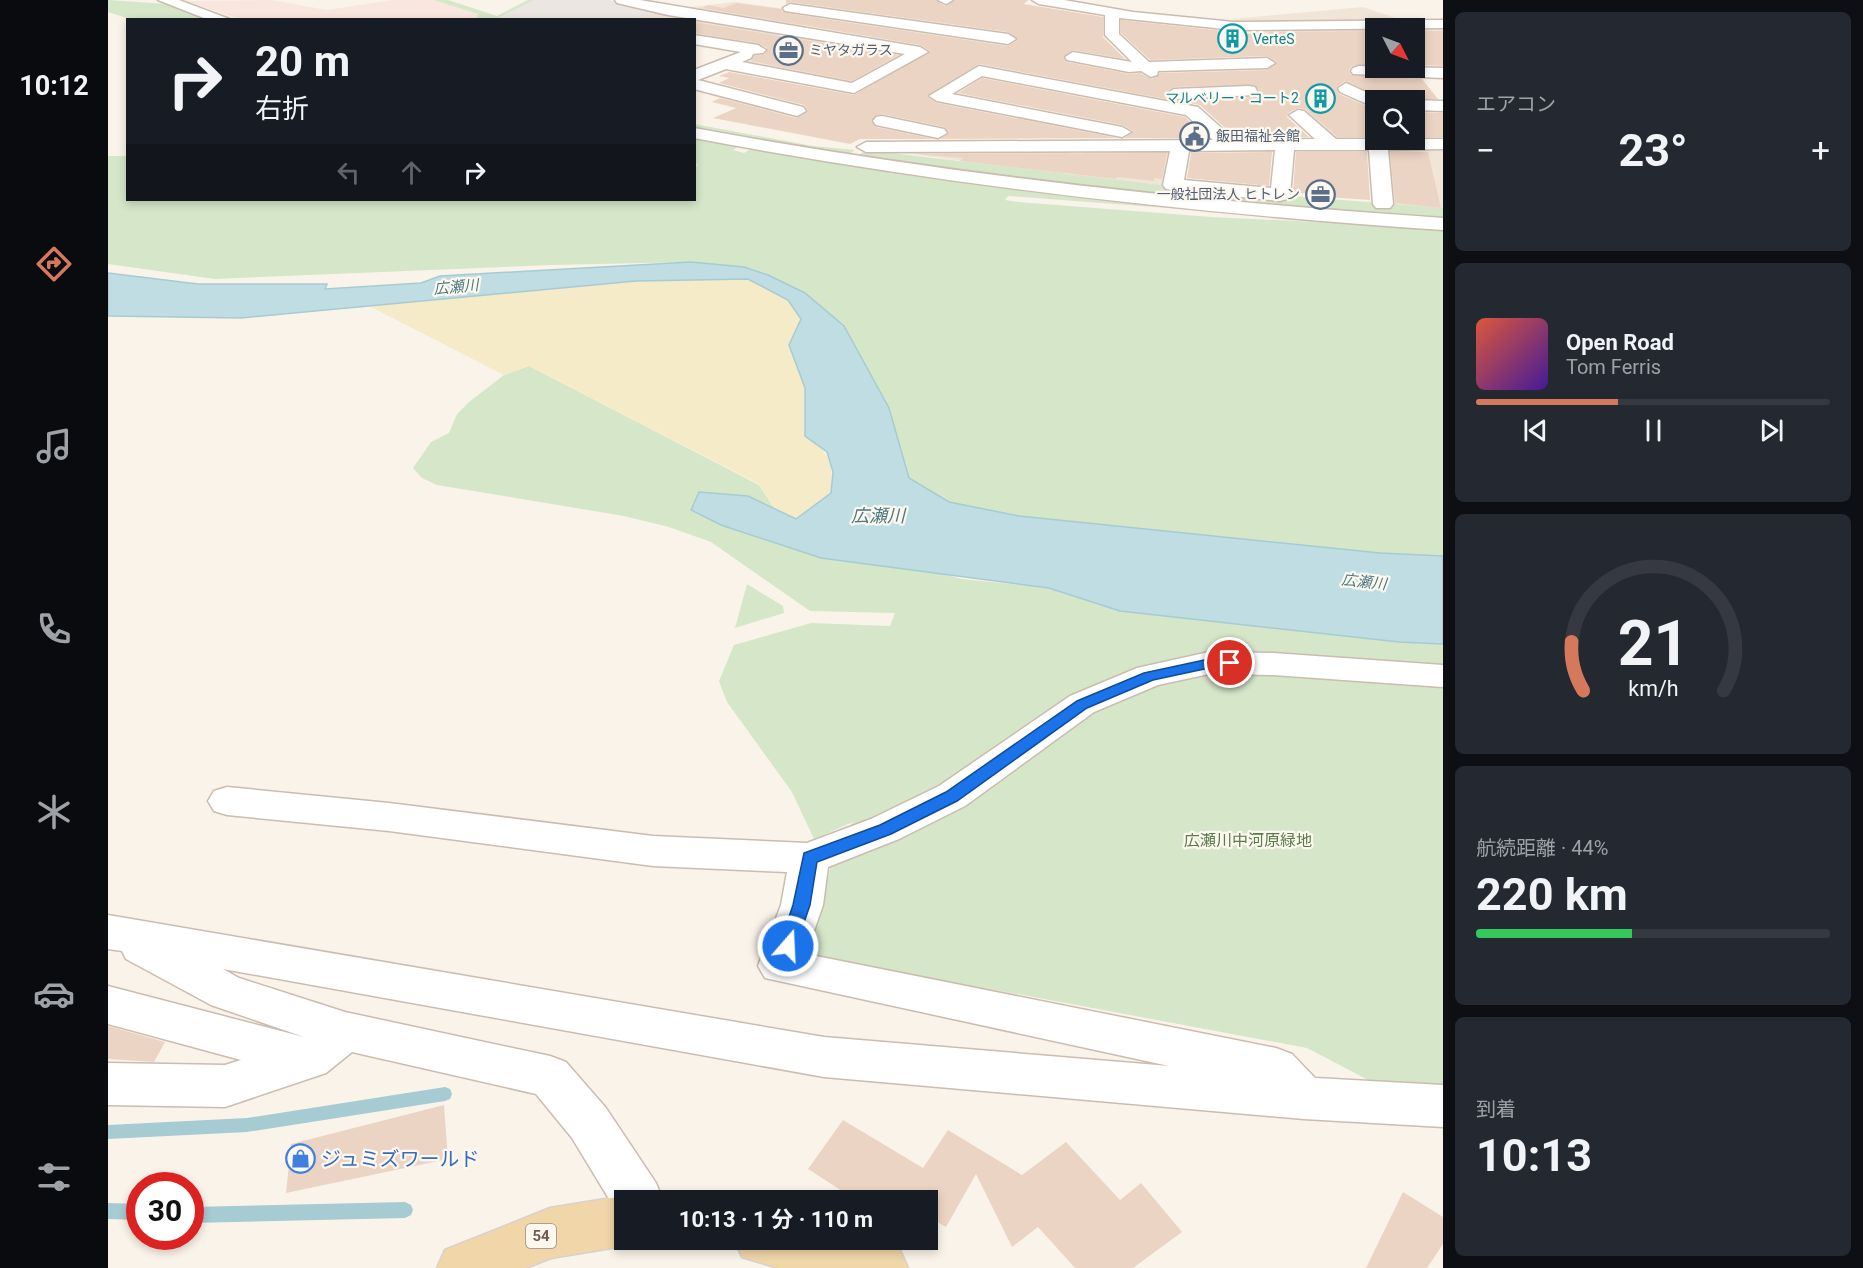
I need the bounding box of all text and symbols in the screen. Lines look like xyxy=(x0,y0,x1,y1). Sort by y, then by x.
north arrow xyxy=(1365,18,1425,78)
map controls xyxy=(1365,18,1425,150)
building icon: VerteS xyxy=(1216,23,1248,55)
place label: VerteS xyxy=(1253,31,1294,47)
office icon: ミヤタガラス xyxy=(772,34,804,66)
text: 20 m xyxy=(255,37,350,86)
icon: right xyxy=(156,42,234,120)
place label: ミヤタガラス xyxy=(809,42,893,58)
text: 10:12 xyxy=(19,70,89,102)
building icon: マルベリー・コート2 xyxy=(1304,82,1336,114)
place label: マルベリー・コート2 xyxy=(1165,90,1299,106)
button: search xyxy=(1365,90,1425,150)
text: エアコン xyxy=(1476,92,1556,116)
text: 右折 xyxy=(255,93,309,125)
public building icon: 飯田福祉会館 xyxy=(1179,120,1211,152)
text: 23° xyxy=(1618,124,1688,177)
place label: 飯田福祉会館 xyxy=(1216,128,1300,144)
text: − xyxy=(1476,131,1495,170)
text: + xyxy=(1811,131,1830,170)
icon: left xyxy=(332,156,365,189)
icon: ahead xyxy=(395,156,428,189)
icon: right xyxy=(458,156,491,189)
office icon: 一般社団法人 ヒトレン xyxy=(1305,178,1337,210)
place label: 一般社団法人 ヒトレン xyxy=(1157,186,1300,202)
icon: directions xyxy=(33,243,75,285)
water label: 広瀬川 xyxy=(433,276,481,298)
text: Open Road xyxy=(1566,330,1674,355)
text: Tom Ferris xyxy=(1566,355,1661,379)
icon: previous xyxy=(1519,414,1552,447)
icon: pause xyxy=(1637,414,1670,447)
icon: next xyxy=(1755,414,1788,447)
icon: music xyxy=(33,425,75,467)
water label: 広瀬川 xyxy=(851,505,907,526)
water label: 広瀬川 xyxy=(1341,571,1389,594)
text: 21 xyxy=(1617,607,1689,680)
icon: phone xyxy=(33,608,75,650)
pin xyxy=(1204,637,1255,688)
icon: arrive xyxy=(1213,646,1246,679)
text: km/h xyxy=(1628,676,1678,701)
icon: climate xyxy=(33,791,75,833)
park label: 広瀬川中河原緑地 xyxy=(1184,831,1312,850)
text: 航続距離 · 44% xyxy=(1476,836,1608,860)
text: 220 km xyxy=(1476,868,1628,921)
position arrow xyxy=(756,914,820,978)
icon: car xyxy=(33,973,75,1015)
text: 到着 xyxy=(1476,1097,1516,1121)
text: 10:13 xyxy=(1476,1129,1592,1182)
shop icon: ジュミズワールド xyxy=(284,1143,316,1175)
place label: ジュミズワールド xyxy=(321,1147,480,1171)
icon: filters xyxy=(33,1156,75,1198)
speed limit sign: 30 xyxy=(126,1172,204,1250)
text: 10:13 · 1 分 · 110 m xyxy=(679,1207,873,1232)
road number: 54 xyxy=(526,1224,556,1248)

